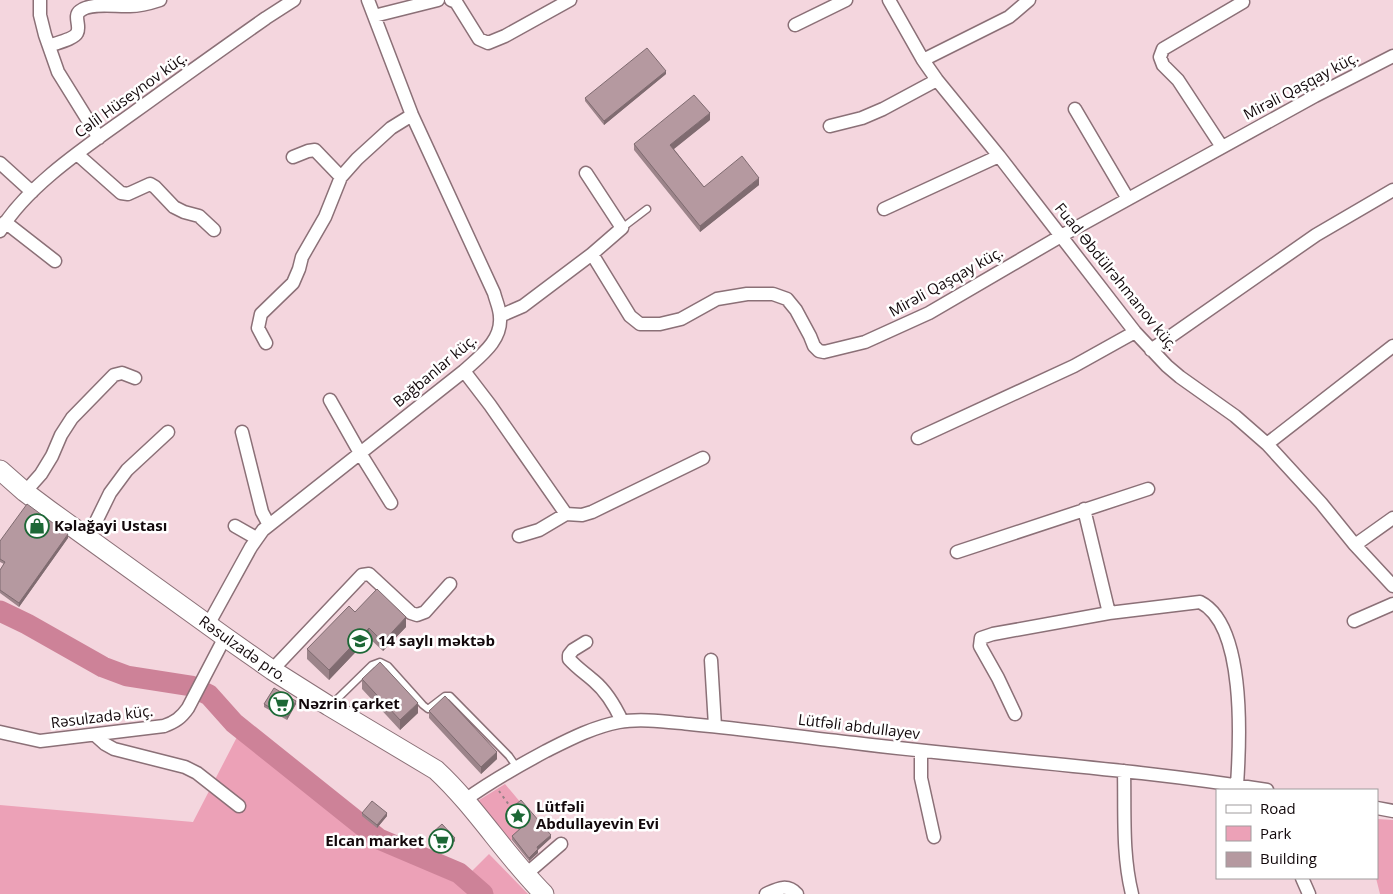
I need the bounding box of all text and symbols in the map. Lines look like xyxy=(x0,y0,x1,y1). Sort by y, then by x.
street label: Mirəli Qaşqay küç. xyxy=(1240,46,1362,124)
street label: Cəlil Hüseynov küç. xyxy=(70,47,191,142)
street label: Fuad Əbdülrəhmanov küç. xyxy=(1051,198,1183,354)
street label: Mirəli Qaşqay küç. xyxy=(885,241,1006,321)
street label: Bağbanlar küç. xyxy=(388,329,480,411)
shop icon: Kəlağayi Ustası xyxy=(24,513,50,539)
place label: Kəlağayi Ustası xyxy=(54,515,167,535)
street label: Rəsulzadə pro. xyxy=(196,611,291,686)
school or university icon: 14 saylı məktəb xyxy=(347,628,373,654)
place label: 14 saylı məktəb xyxy=(378,630,495,650)
supermarket icon: Nəzrin çarket xyxy=(268,691,294,717)
place label: Nəzrin çarket xyxy=(298,693,400,713)
street label: Rəsulzadə küç. xyxy=(50,700,154,732)
street label: Lütfəli abdullayev xyxy=(797,709,922,743)
legend xyxy=(1216,789,1378,879)
place label: Lütfəli Abdullayevin Evi xyxy=(536,796,659,833)
text: Road xyxy=(1260,798,1296,818)
place icon: Lütfəli Abdullayevin Evi xyxy=(505,803,531,829)
text: Park xyxy=(1260,823,1291,843)
supermarket icon: Elcan market xyxy=(428,828,454,854)
place label: Elcan market xyxy=(325,830,424,850)
text: Building xyxy=(1260,848,1317,868)

